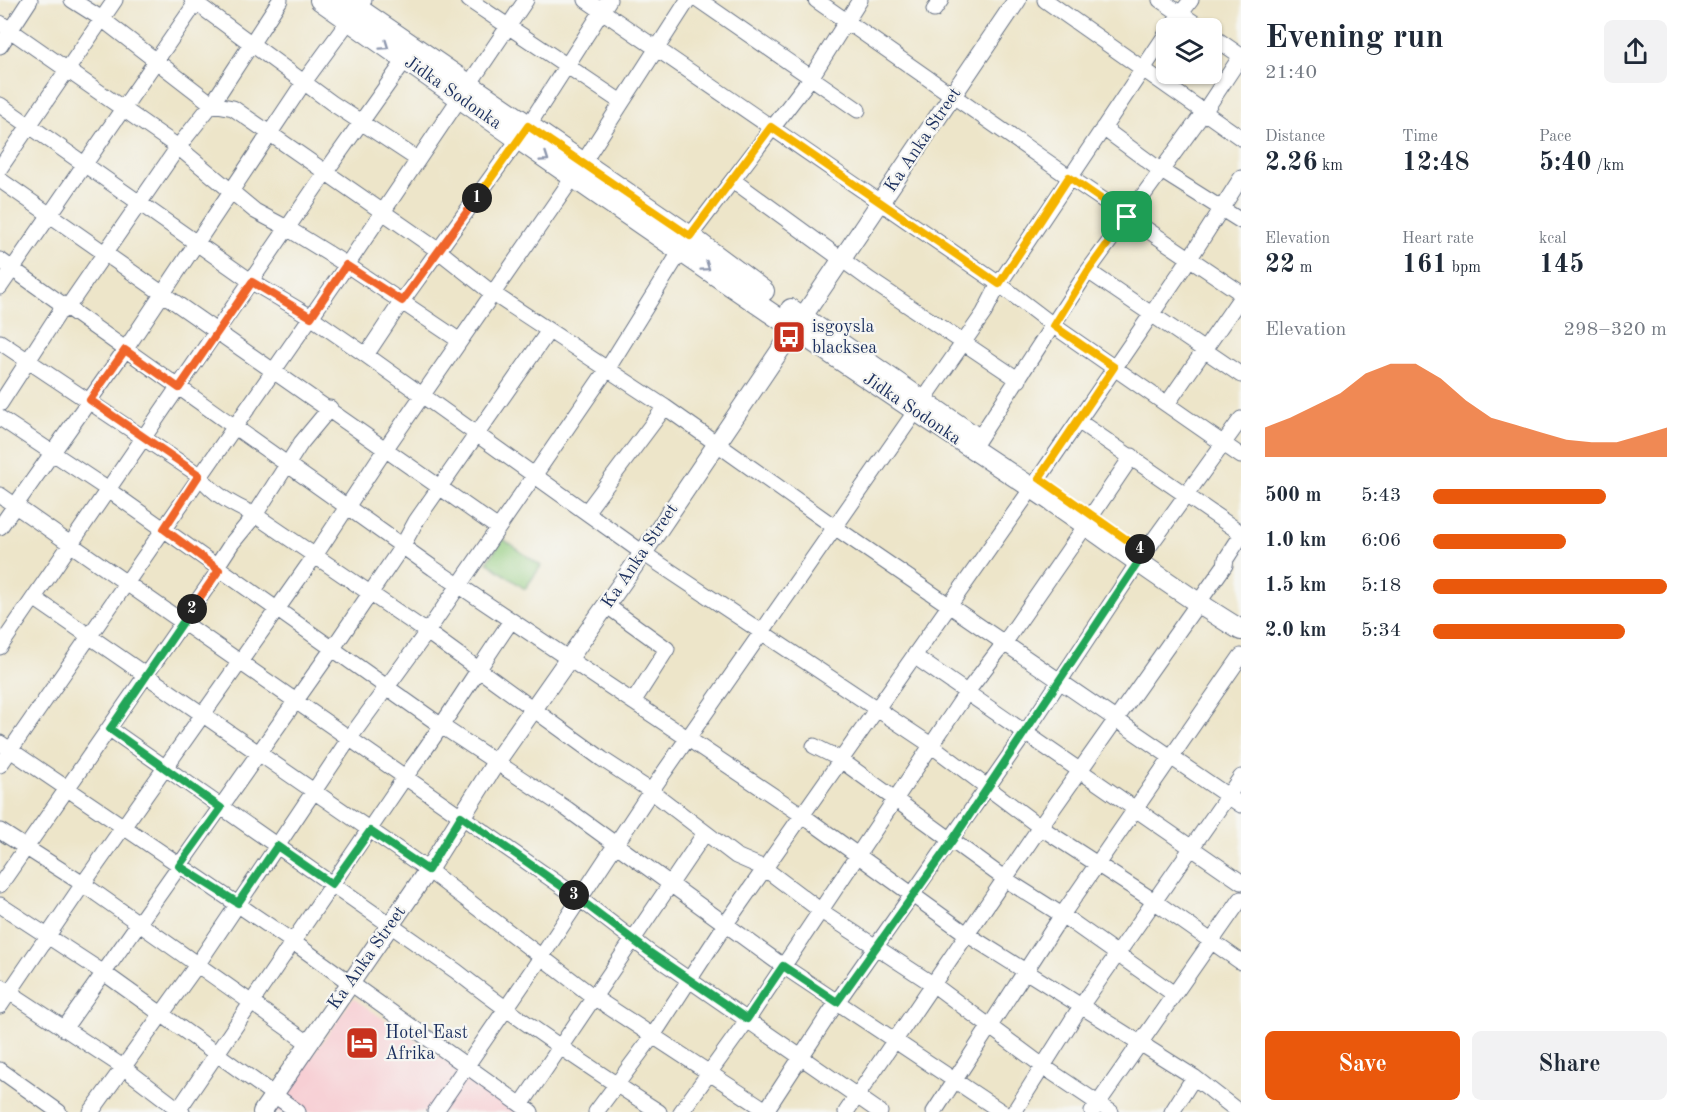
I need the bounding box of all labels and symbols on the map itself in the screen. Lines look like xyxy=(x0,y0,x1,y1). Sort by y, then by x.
one-way arrow xyxy=(379,39,390,50)
street label: Jidka Sodonka xyxy=(401,53,505,133)
street label: Ka Anka Street xyxy=(881,84,965,196)
one-way arrow xyxy=(539,150,549,162)
pin: 1 xyxy=(462,183,492,213)
pin xyxy=(1101,191,1152,242)
one-way arrow xyxy=(700,260,711,271)
place label: isgoysla blacksea xyxy=(812,318,877,357)
bus stop icon: isgoysla blacksea xyxy=(771,319,807,355)
street label: Jidka Sodonka xyxy=(860,370,964,448)
street label: Ka Anka Street xyxy=(598,500,682,612)
pin: 4 xyxy=(1125,534,1155,564)
pin: 2 xyxy=(177,594,207,624)
pin: 3 xyxy=(559,880,589,910)
street label: Ka Anka Street xyxy=(325,903,409,1013)
place label: Hotel East Afrika xyxy=(385,1024,468,1063)
hotel icon: Hotel East Afrika xyxy=(344,1025,380,1061)

